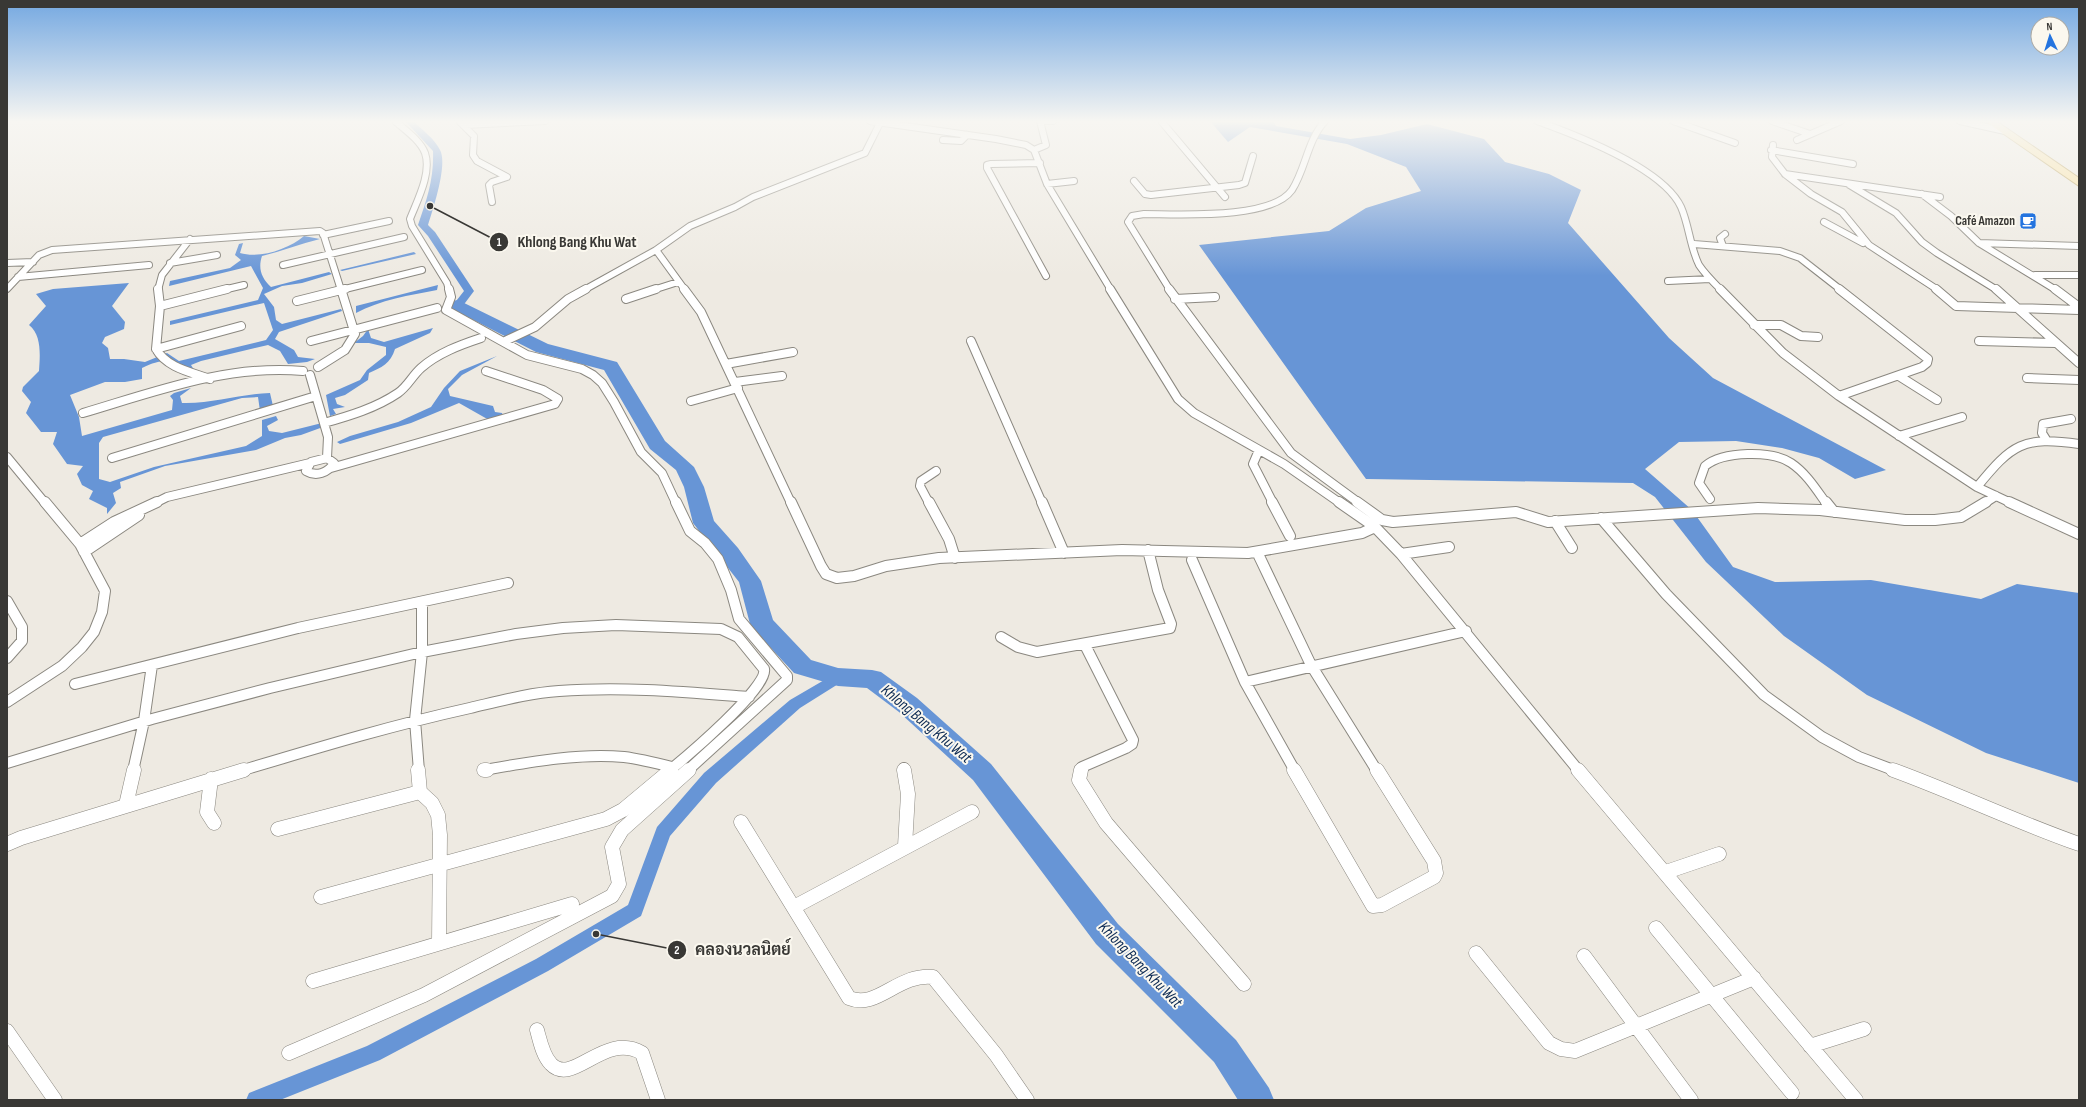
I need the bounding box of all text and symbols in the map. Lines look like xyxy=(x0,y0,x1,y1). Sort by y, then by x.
north arrow xyxy=(2030,16,2070,56)
text: N xyxy=(2046,20,2053,33)
cafe icon: Café Amazon xyxy=(2018,211,2038,231)
place label: Café Amazon xyxy=(1955,213,2015,229)
callout: Khlong Bang Khu Wat xyxy=(489,228,645,256)
text: Khlong Bang Khu Wat xyxy=(517,233,637,252)
text: 1 xyxy=(497,235,502,250)
water label: Khlong Bang Khu Wat xyxy=(877,681,976,768)
water label: Khlong Bang Khu Wat xyxy=(1094,918,1187,1013)
callout: คลองนวลนิตย์ xyxy=(667,936,799,964)
text: คลองนวลนิตย์ xyxy=(695,938,792,960)
text: 2 xyxy=(674,943,680,958)

